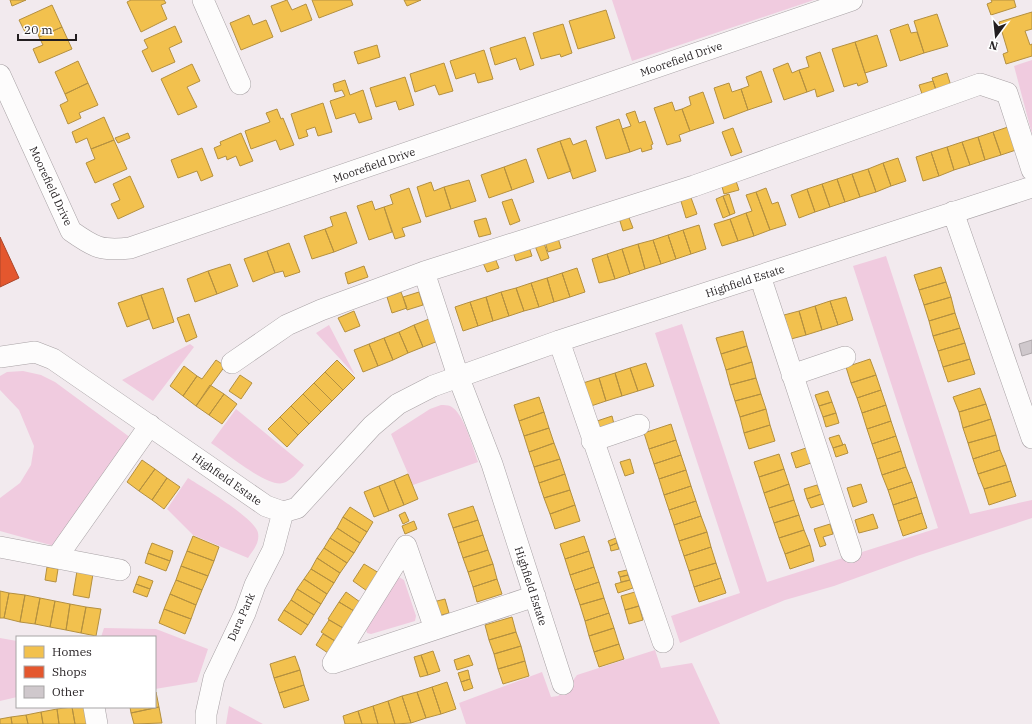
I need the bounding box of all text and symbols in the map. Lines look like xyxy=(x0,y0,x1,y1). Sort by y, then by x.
scale bar xyxy=(18,16,76,42)
north arrow xyxy=(976,16,1016,56)
text: 20 m xyxy=(24,22,53,37)
street label: Moorefield Drive xyxy=(638,38,724,80)
text: N xyxy=(987,38,999,54)
street label: Moorefield Drive xyxy=(26,144,76,228)
street label: Moorefield Drive xyxy=(331,144,417,186)
street label: Highfield Estate xyxy=(704,262,786,300)
street label: Highfield Estate xyxy=(189,450,265,508)
street label: Highfield Estate xyxy=(512,545,550,627)
street label: Dara Park xyxy=(224,590,258,643)
legend xyxy=(16,636,156,708)
text: Homes xyxy=(52,644,92,659)
text: Shops xyxy=(52,664,87,679)
text: Other xyxy=(52,684,85,699)

